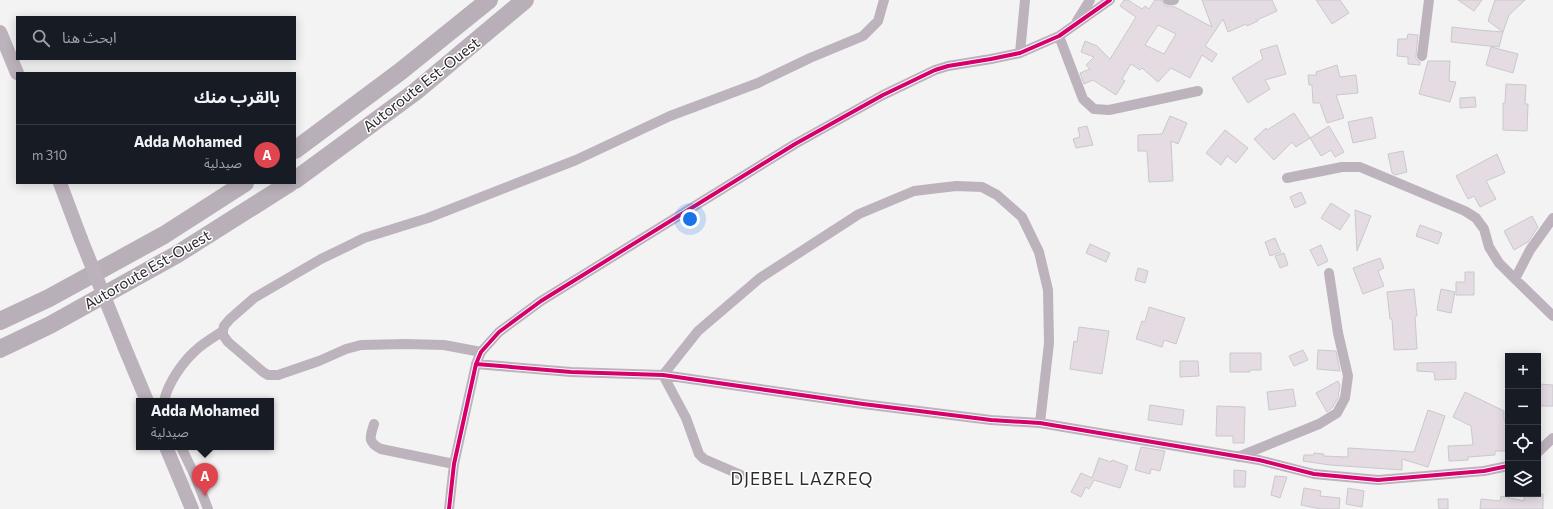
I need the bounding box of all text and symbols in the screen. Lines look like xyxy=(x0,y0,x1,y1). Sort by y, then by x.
search box xyxy=(16,16,296,60)
icon: search xyxy=(30,27,52,49)
text: ابحث هنا xyxy=(62,28,117,46)
street label: Autoroute Est-Ouest xyxy=(359,33,483,135)
text: بالقرب منك xyxy=(194,86,280,107)
text: Adda Mohamed xyxy=(134,132,242,150)
text: 310 m xyxy=(32,147,67,163)
text: A xyxy=(262,147,272,163)
text: صيدلية xyxy=(204,155,242,171)
your location xyxy=(680,209,700,229)
street label: Autoroute Est-Ouest xyxy=(81,225,213,313)
map controls xyxy=(1505,353,1541,497)
button: + xyxy=(1505,353,1541,389)
button: − xyxy=(1505,389,1541,425)
popup xyxy=(136,398,274,450)
text: Adda Mohamed xyxy=(151,401,259,419)
text: صيدلية xyxy=(151,424,189,440)
button: locate xyxy=(1505,425,1541,461)
button: layers xyxy=(1505,461,1541,497)
pin: A xyxy=(192,463,218,496)
district label: DJEBEL LAZREQ xyxy=(731,468,873,489)

